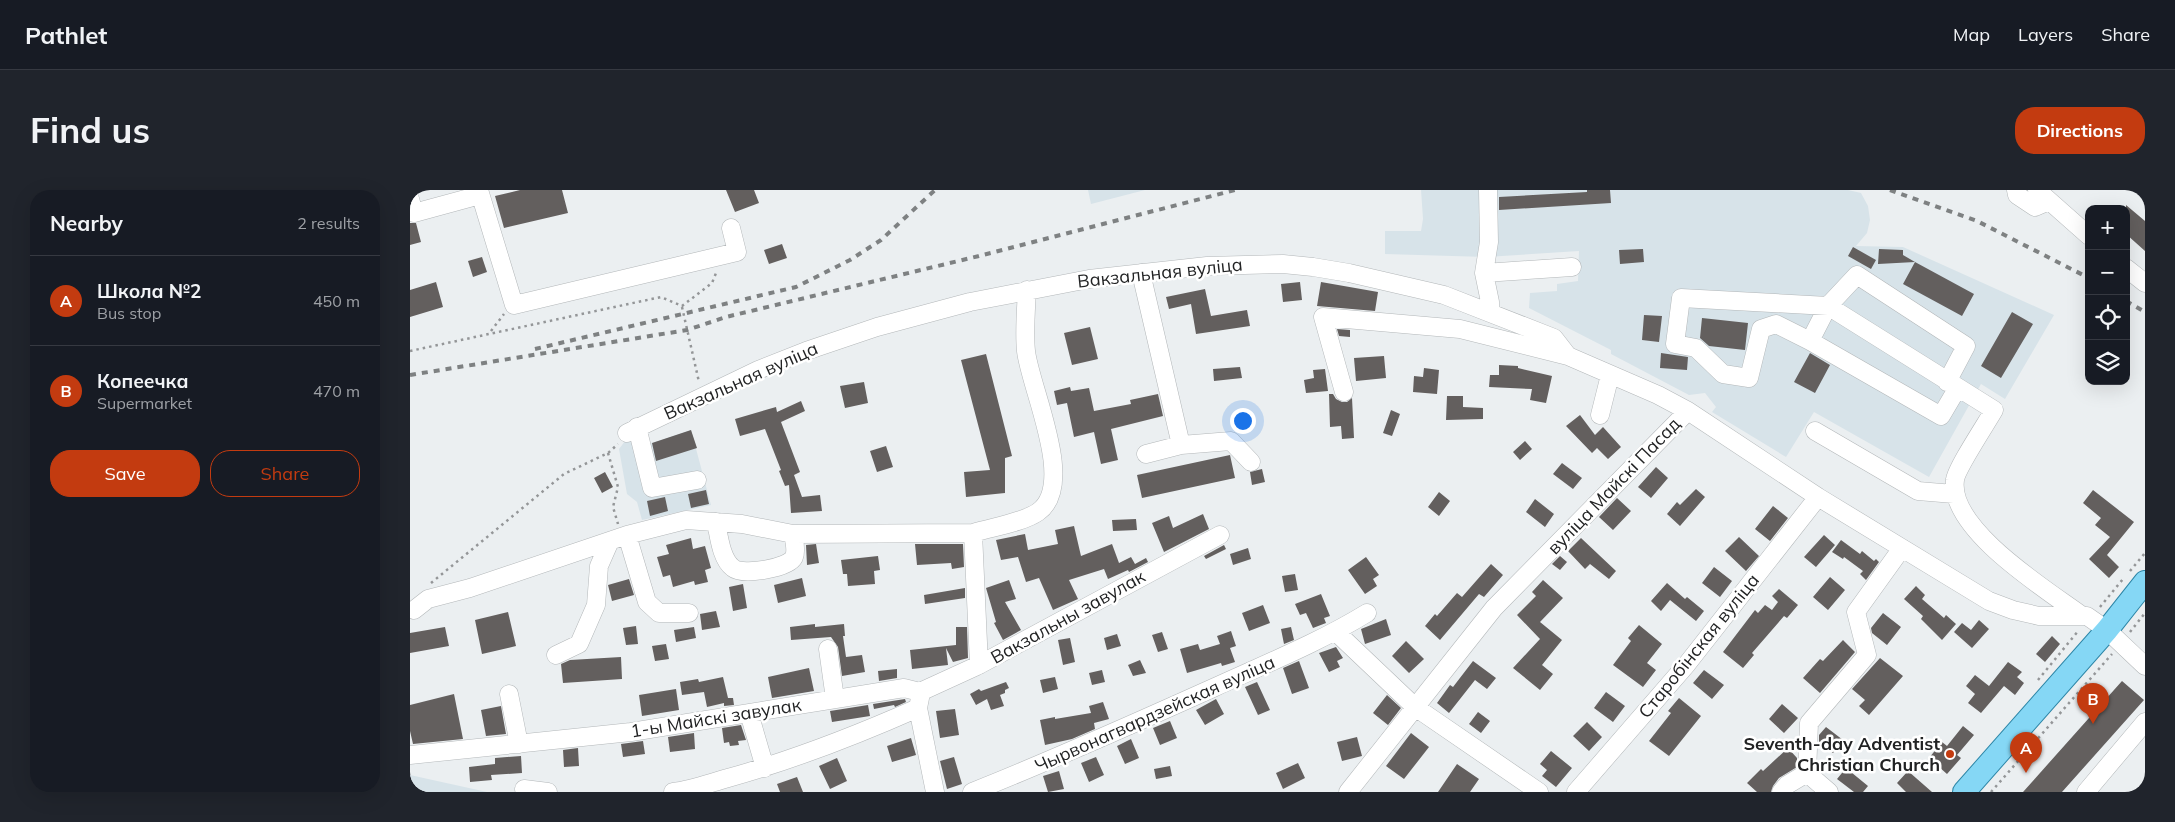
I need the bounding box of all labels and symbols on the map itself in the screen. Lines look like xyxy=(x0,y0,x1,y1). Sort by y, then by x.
street label: Вакзальная вуліца xyxy=(1076,252,1244,293)
street label: Вакзальная вуліца xyxy=(660,336,821,425)
your location xyxy=(1230,408,1256,434)
street label: вуліца Майскі Пасад xyxy=(1542,412,1685,559)
street label: Вакзальны завулак xyxy=(987,564,1149,669)
street label: Старобінская вуліца xyxy=(1633,569,1764,723)
street label: Чырвонагвардзейская вуліца xyxy=(1031,650,1278,777)
pin: B xyxy=(2077,683,2109,724)
street label: 1-ы Майскі завулак xyxy=(629,693,803,742)
place label: Seventh-day Adventist Christian Church xyxy=(1743,732,1940,776)
pin: A xyxy=(2010,732,2042,773)
marker: Seventh-day Adventist Christian Church xyxy=(1944,748,1956,760)

